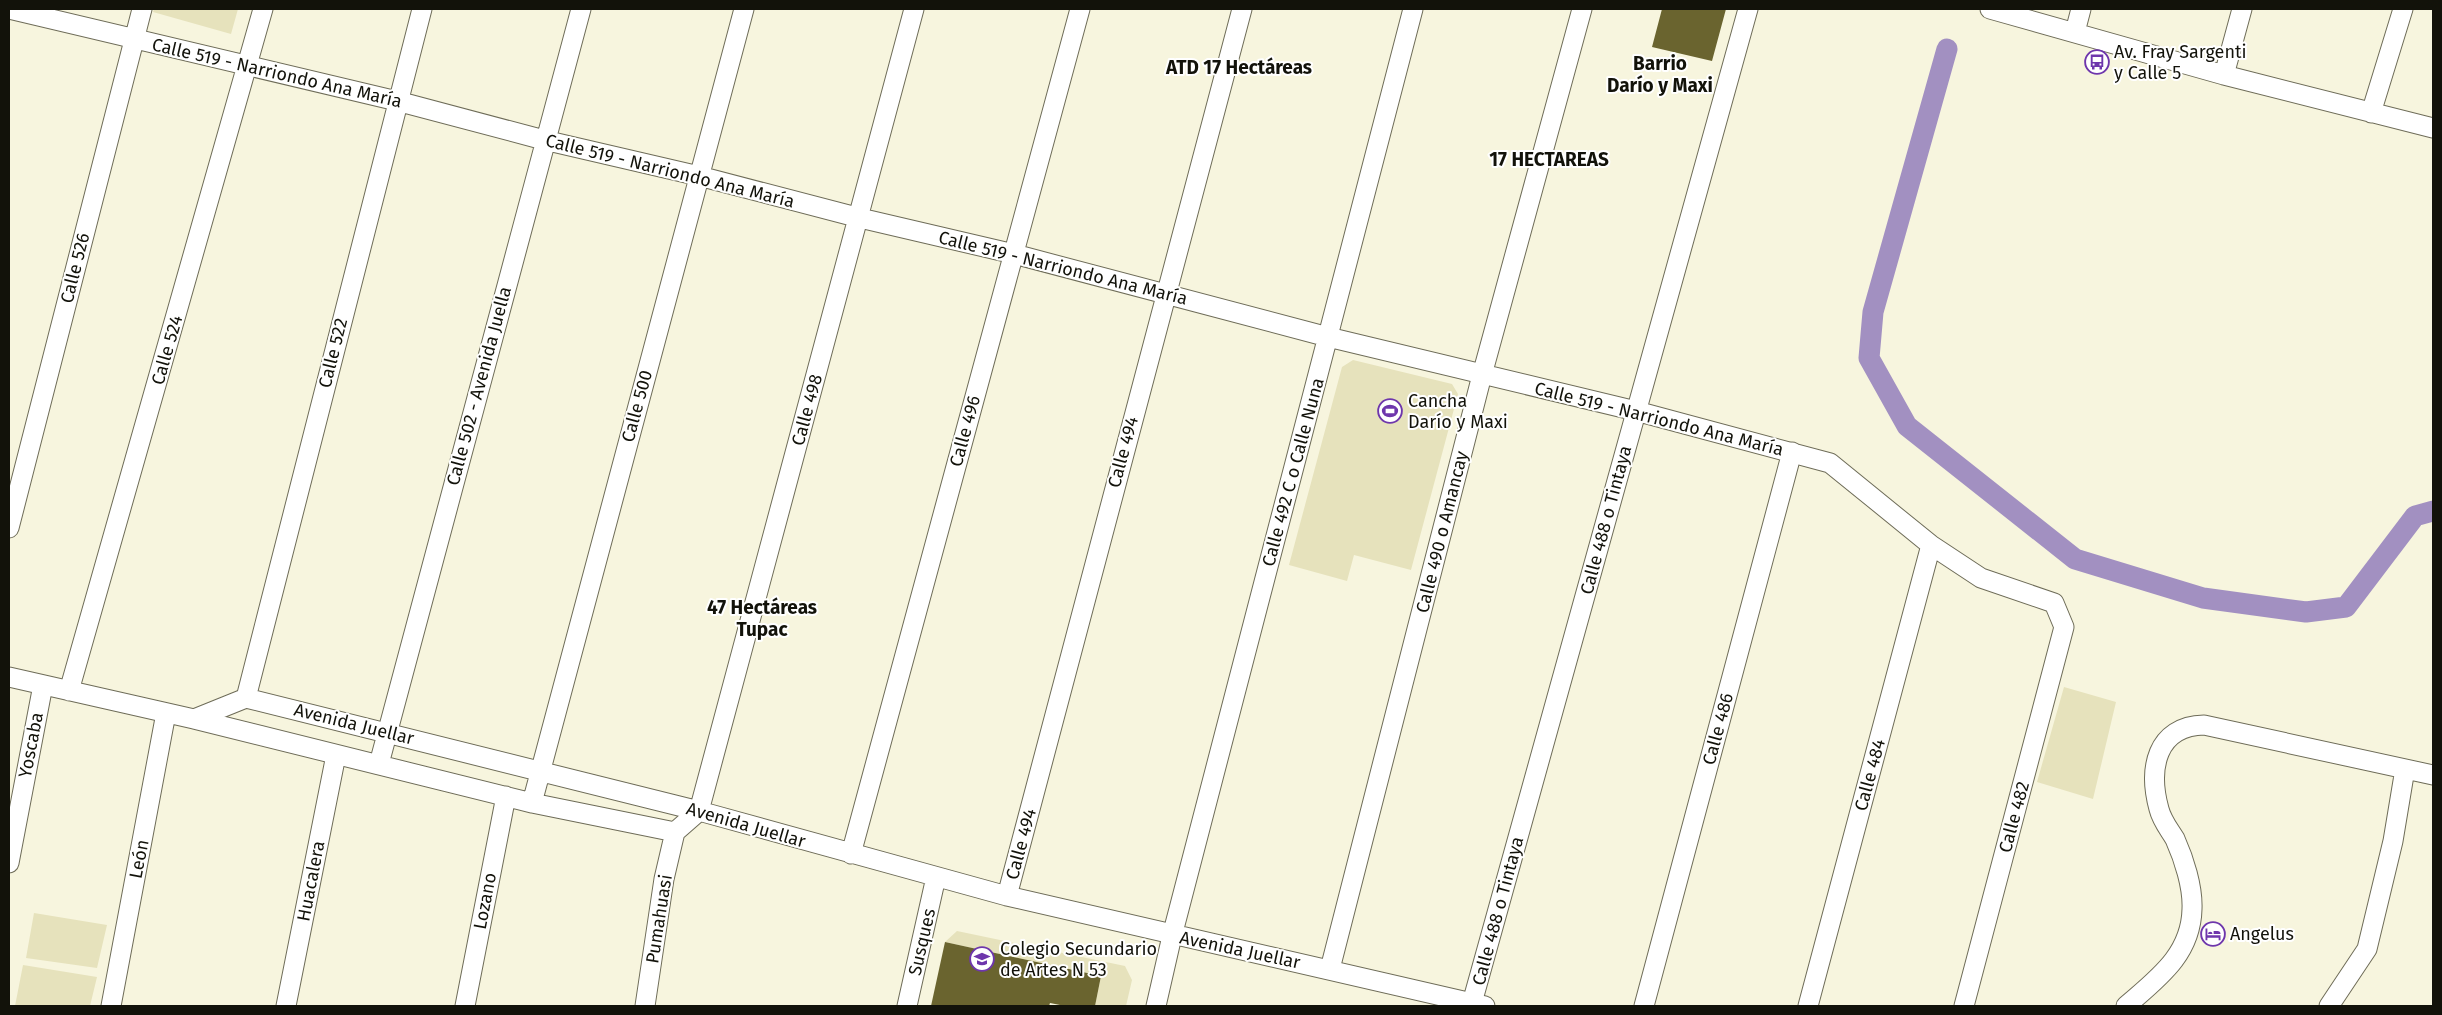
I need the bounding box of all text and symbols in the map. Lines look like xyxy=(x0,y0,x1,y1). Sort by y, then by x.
street label: Calle 519 - Narriondo Ana María xyxy=(150,34,404,112)
place label: Av. Fray Sargenti y Calle 5 xyxy=(2114,41,2247,84)
bus stop icon: Av. Fray Sargenti y Calle 5 xyxy=(2084,49,2110,75)
district label: Barrio Darío y Maxi xyxy=(1607,52,1713,97)
district label: ATD 17 Hectáreas xyxy=(1165,56,1312,79)
street label: Calle 519 - Narriondo Ana María xyxy=(543,129,797,213)
district label: 17 HECTAREAS xyxy=(1489,148,1609,171)
street label: Calle 519 - Narriondo Ana María xyxy=(936,226,1190,310)
street label: Calle 526 xyxy=(56,230,94,306)
street label: Calle 502 - Avenida Juella xyxy=(442,284,516,488)
street label: Calle 524 xyxy=(147,312,188,387)
street label: Calle 522 xyxy=(314,316,352,390)
street label: Calle 500 xyxy=(617,368,657,444)
street label: Calle 498 xyxy=(787,372,827,448)
street label: Calle 492 C o Calle Nuna xyxy=(1257,375,1329,569)
street label: Calle 519 - Narriondo Ana María xyxy=(1532,377,1786,461)
place label: Cancha Darío y Maxi xyxy=(1408,390,1508,433)
street label: Calle 496 xyxy=(945,393,985,469)
sports icon: Cancha Darío y Maxi xyxy=(1377,398,1403,424)
street label: Calle 494 xyxy=(1103,414,1143,490)
street label: Calle 488 o Tintaya xyxy=(1576,443,1636,597)
street label: Calle 490 o Amancay xyxy=(1411,449,1473,615)
district label: 47 Hectáreas Tupac xyxy=(707,596,817,641)
street label: Calle 486 xyxy=(1698,691,1738,767)
street label: Avenida Juellar xyxy=(292,698,416,750)
street label: Yoscaba xyxy=(14,710,48,780)
street label: Calle 484 xyxy=(1850,736,1890,813)
street label: Calle 482 xyxy=(1994,779,2034,855)
street label: Avenida Juellar xyxy=(684,797,808,853)
street label: Calle 494 xyxy=(1001,806,1041,882)
street label: Calle 488 o Tintaya xyxy=(1468,834,1528,988)
street label: León xyxy=(124,838,154,880)
street label: Huacalera xyxy=(292,839,330,923)
street label: Lozano xyxy=(469,871,501,931)
street label: Pumahuasi xyxy=(641,873,677,965)
street label: Susques xyxy=(904,906,940,978)
hotel icon: Angelus xyxy=(2200,921,2226,947)
place label: Angelus xyxy=(2230,923,2294,945)
street label: Avenida Juellar xyxy=(1178,926,1302,974)
place label: Colegio Secundario de Artes N 53 xyxy=(1000,938,1157,981)
school or university icon: Colegio Secundario de Artes N 53 xyxy=(969,946,995,972)

